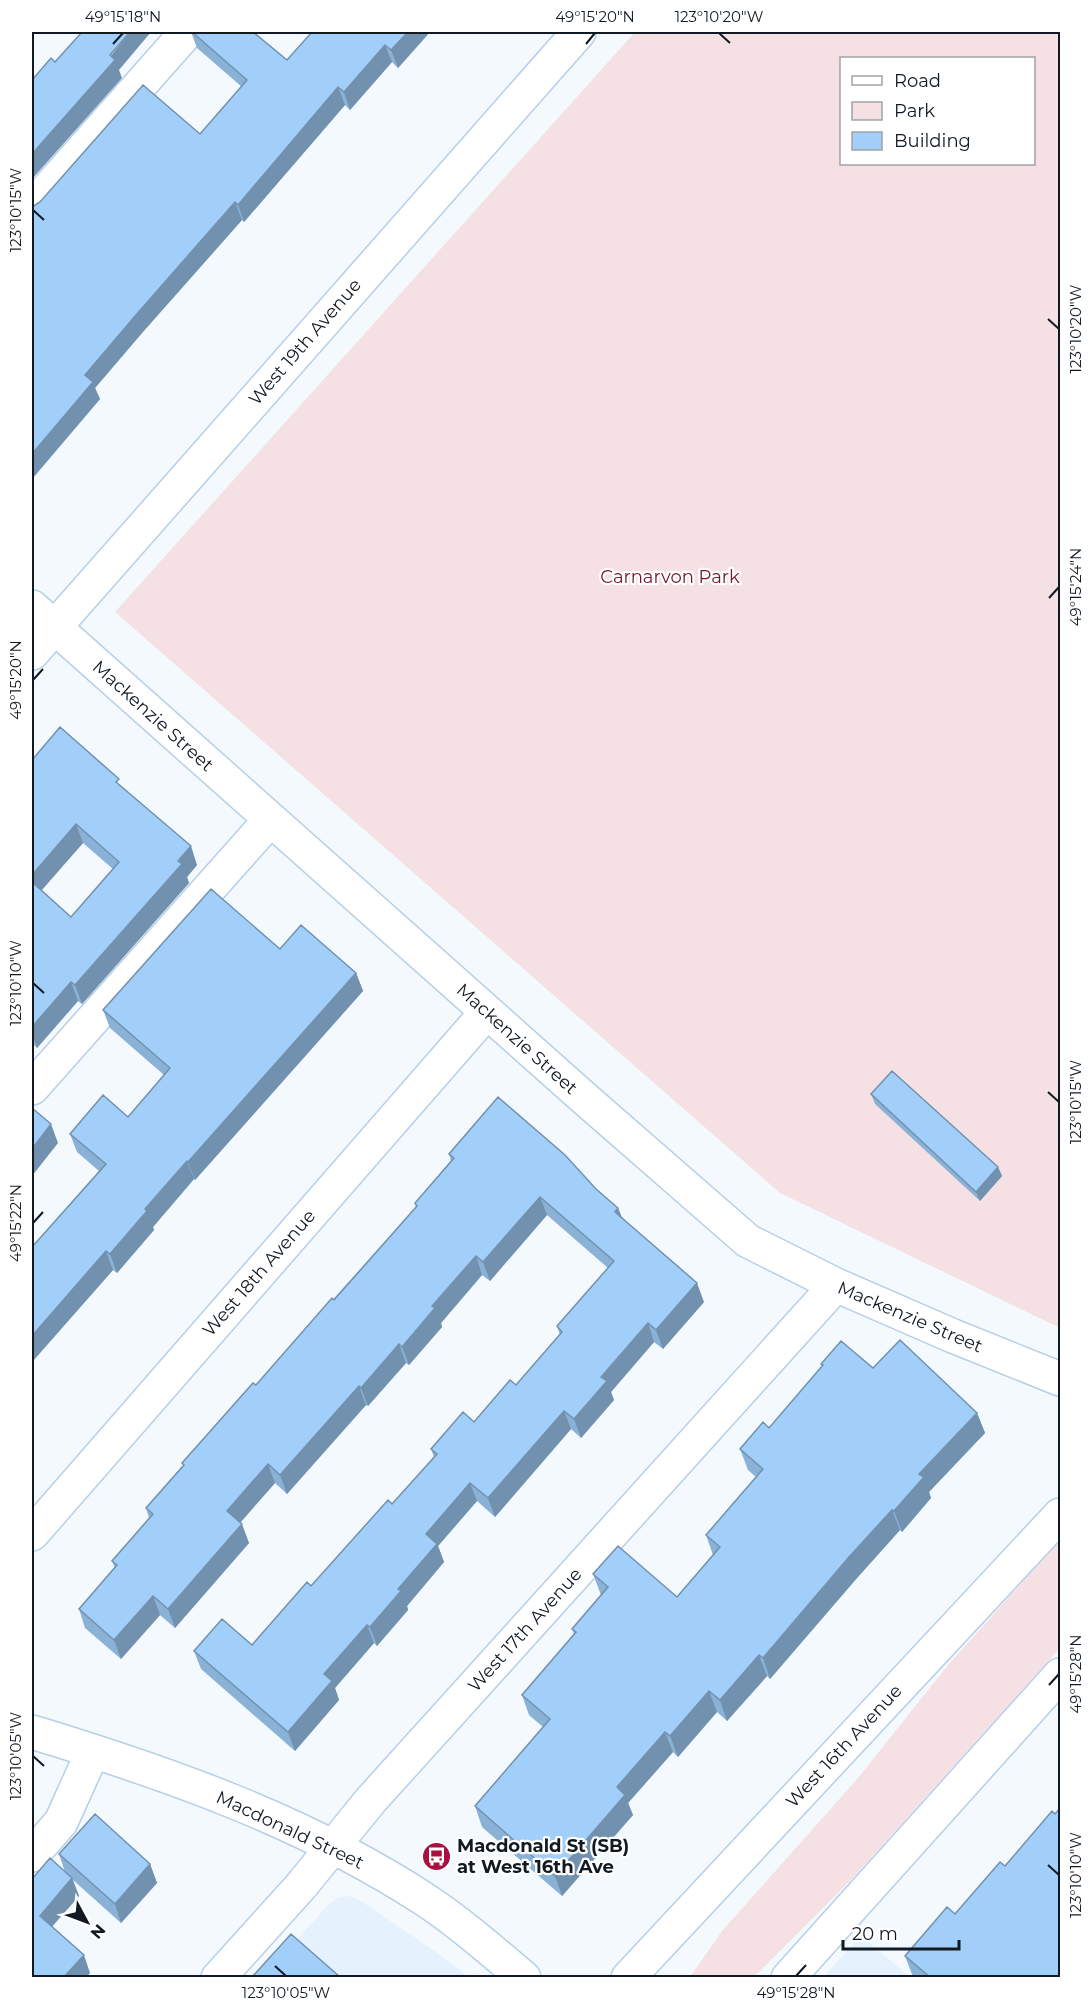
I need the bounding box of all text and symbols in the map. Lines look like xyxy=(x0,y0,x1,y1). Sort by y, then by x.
text: 49°15'18"N xyxy=(85,7,161,26)
text: 49°15'20"N xyxy=(555,7,635,26)
text: 123°10'20"W xyxy=(675,7,764,26)
legend xyxy=(840,57,1035,165)
text: Road xyxy=(894,70,941,92)
text: Park xyxy=(894,100,935,122)
text: Building xyxy=(894,130,971,152)
text: 123°10'15"W xyxy=(6,167,25,252)
street label: West 19th Avenue xyxy=(244,274,366,410)
text: 123°10'20"W xyxy=(1066,284,1085,373)
text: 49°15'24"N xyxy=(1066,548,1085,626)
park label: Carnarvon Park xyxy=(600,566,740,588)
text: 49°15'20"N xyxy=(6,640,25,720)
street label: Mackenzie Street xyxy=(88,656,218,776)
text: 123°10'10"W xyxy=(6,940,25,1026)
street label: Mackenzie Street xyxy=(452,979,582,1099)
text: 123°10'15"W xyxy=(1066,1059,1085,1144)
text: 49°15'22"N xyxy=(6,1184,25,1262)
street label: West 18th Avenue xyxy=(198,1205,320,1341)
street label: Mackenzie Street xyxy=(834,1277,986,1357)
street label: West 17th Avenue xyxy=(463,1563,587,1697)
text: 49°15'28"N xyxy=(1066,1634,1085,1714)
street label: West 16th Avenue xyxy=(781,1680,907,1812)
text: 123°10'05"W xyxy=(6,1711,25,1800)
street label: Macdonald Street xyxy=(213,1786,367,1874)
text: 123°10'10"W xyxy=(1066,1832,1085,1918)
place label: Macdonald St (SB) at West 16th Ave xyxy=(457,1835,629,1878)
bus stop icon: Macdonald St (SB) at West 16th Ave xyxy=(420,1840,452,1872)
north arrow xyxy=(57,1892,117,1952)
scale bar xyxy=(843,1913,958,1951)
text: N xyxy=(87,1920,109,1943)
text: 20 m xyxy=(852,1923,898,1945)
text: 123°10'05"W xyxy=(242,1983,331,2002)
text: 49°15'28"N xyxy=(756,1983,836,2002)

